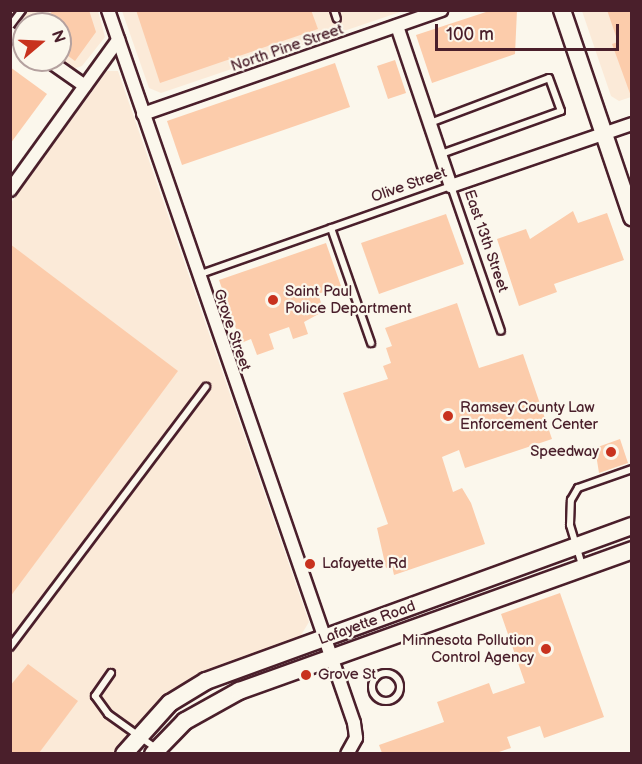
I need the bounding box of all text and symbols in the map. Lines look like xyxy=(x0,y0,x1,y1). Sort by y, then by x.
north arrow xyxy=(12,12,72,72)
scale bar xyxy=(438,12,622,50)
street label: North Pine Street xyxy=(228,20,346,76)
text: 100 m xyxy=(446,24,494,45)
text: N xyxy=(47,28,69,45)
street label: Olive Street xyxy=(369,164,449,206)
street label: East 13th Street xyxy=(460,187,512,295)
place label: Saint Paul Police Department xyxy=(285,282,411,317)
street label: Grove Street xyxy=(209,286,255,374)
marker: Saint Paul Police Department xyxy=(266,293,280,307)
place label: Ramsey County Law Enforcement Center xyxy=(460,398,598,433)
marker: Ramsey County Law Enforcement Center xyxy=(441,409,455,423)
place label: Speedway xyxy=(530,443,599,461)
marker: Speedway xyxy=(604,445,618,459)
place label: Lafayette Rd xyxy=(322,555,407,573)
marker: Lafayette Rd xyxy=(303,557,317,571)
street label: Lafayette Road xyxy=(316,597,418,649)
place label: Minnesota Pollution Control Agency xyxy=(402,631,534,666)
marker: Minnesota Pollution Control Agency xyxy=(539,642,553,656)
place label: Grove St xyxy=(318,666,376,684)
marker: Grove St xyxy=(299,668,313,682)

